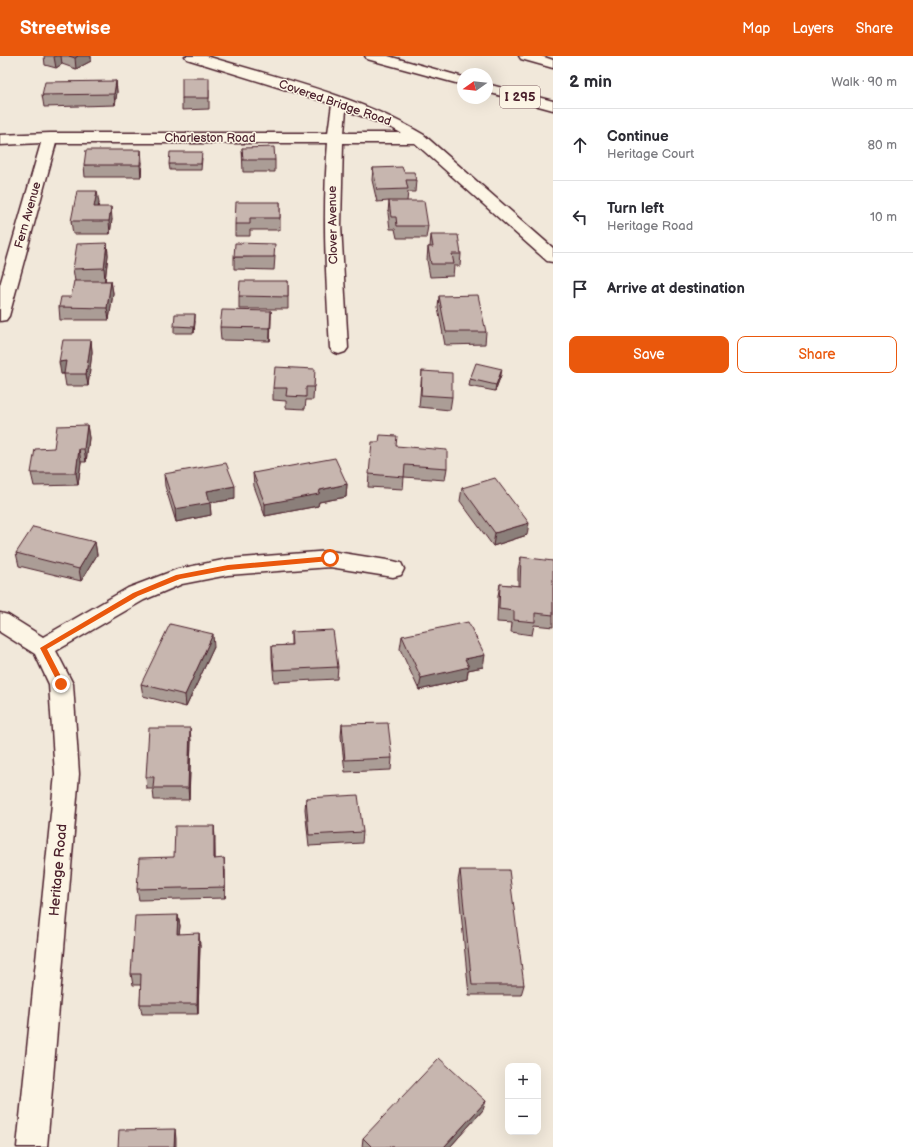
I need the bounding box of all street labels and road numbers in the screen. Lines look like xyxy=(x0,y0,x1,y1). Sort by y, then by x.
street label: Covered Bridge Road xyxy=(277,77,393,129)
road number: I 295 xyxy=(500,86,540,108)
street label: Charleston Road xyxy=(164,131,256,146)
street label: Fern Avenue xyxy=(11,180,45,250)
street label: Clover Avenue xyxy=(325,186,341,264)
street label: Heritage Road xyxy=(45,823,71,917)

